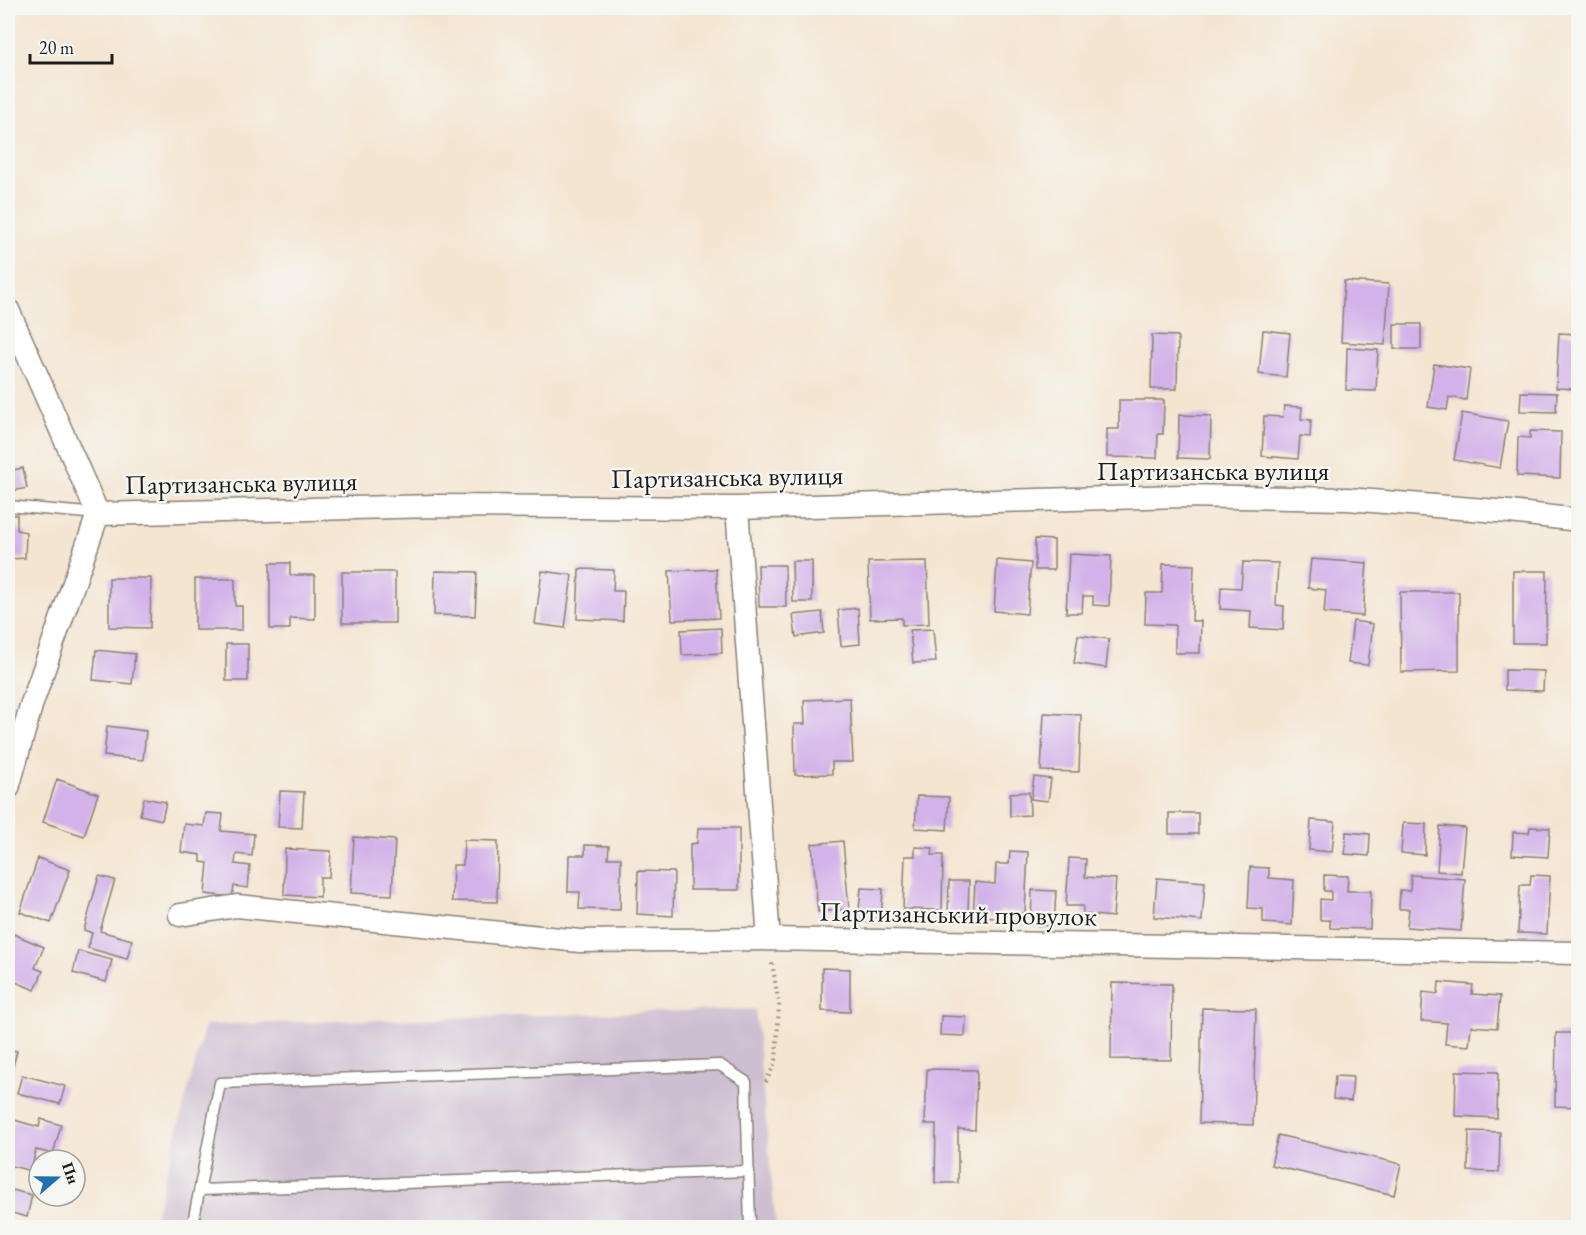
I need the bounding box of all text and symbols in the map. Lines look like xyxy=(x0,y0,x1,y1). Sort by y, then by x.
scale bar xyxy=(30,27,112,65)
text: 20 m xyxy=(39,36,74,59)
street label: Партизанська вулиця xyxy=(1097,453,1329,488)
street label: Партизанська вулиця xyxy=(610,457,844,496)
street label: Партизанська вулиця xyxy=(124,463,358,502)
street label: Партизанський провулок xyxy=(819,894,1097,933)
north arrow xyxy=(27,1148,87,1208)
text: Пн xyxy=(57,1159,84,1187)

